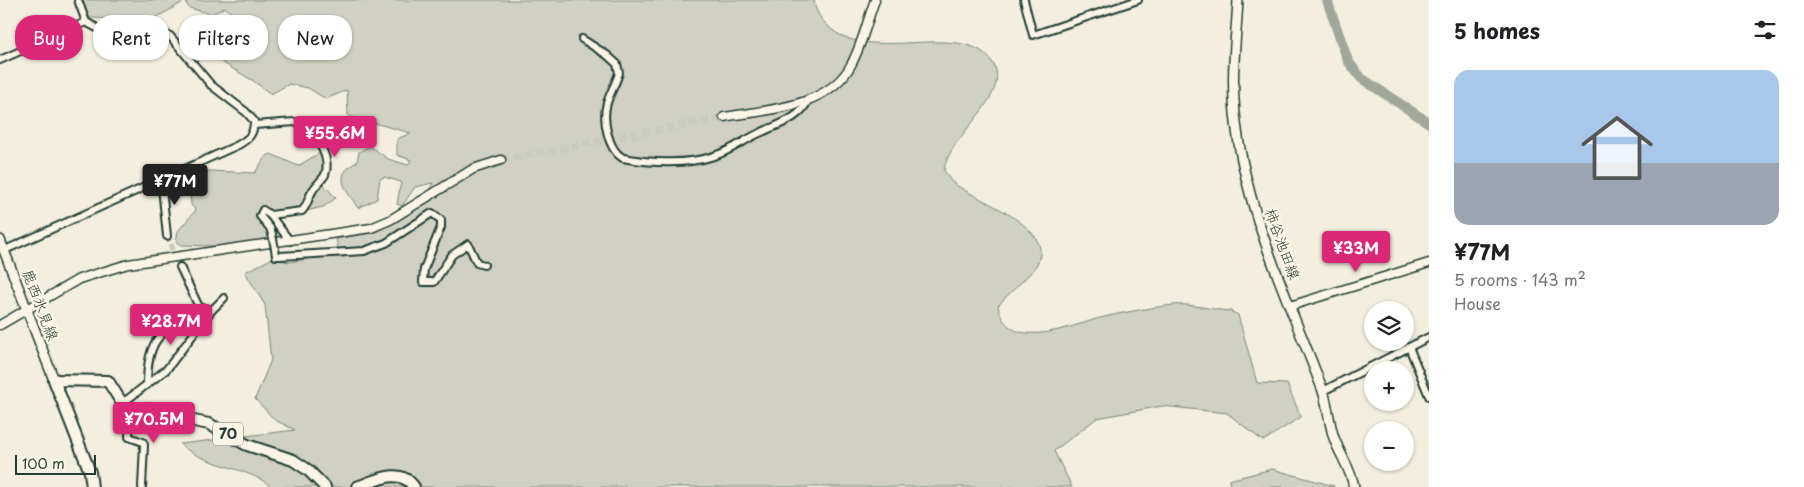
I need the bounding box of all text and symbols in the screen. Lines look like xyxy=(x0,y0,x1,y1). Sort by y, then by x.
text: 5 homes xyxy=(1454,14,1540,46)
chip: Buy xyxy=(15,15,83,60)
chip: Rent xyxy=(93,15,169,60)
chip: Filters xyxy=(179,15,268,60)
chip: New xyxy=(278,15,352,60)
icon: filters xyxy=(1751,16,1779,44)
icon: home xyxy=(1572,103,1662,193)
pin: ¥55.6M xyxy=(294,116,376,158)
text: ¥55.6M xyxy=(305,120,365,144)
pin: ¥77M xyxy=(145,164,205,206)
text: ¥77M xyxy=(154,168,196,192)
street label: 柿谷池田線 xyxy=(1260,204,1307,283)
pin: ¥33M xyxy=(1326,230,1386,273)
text: ¥33M xyxy=(1333,235,1379,259)
text: ¥77M xyxy=(1454,235,1510,267)
street label: 鹿西氷見線 xyxy=(17,265,66,344)
text: 5 rooms · 143 m² xyxy=(1454,267,1586,291)
text: House xyxy=(1454,291,1501,315)
map controls xyxy=(1364,301,1414,471)
button: layers xyxy=(1364,301,1414,351)
pin: ¥28.7M xyxy=(130,304,212,346)
text: ¥28.7M xyxy=(141,308,201,332)
button: + xyxy=(1364,361,1414,411)
pin: ¥70.5M xyxy=(113,402,195,444)
text: ¥70.5M xyxy=(124,406,184,430)
button: − xyxy=(1364,421,1414,471)
road number: 70 xyxy=(213,422,243,446)
scale bar xyxy=(15,452,96,475)
text: 100 m xyxy=(22,453,65,474)

